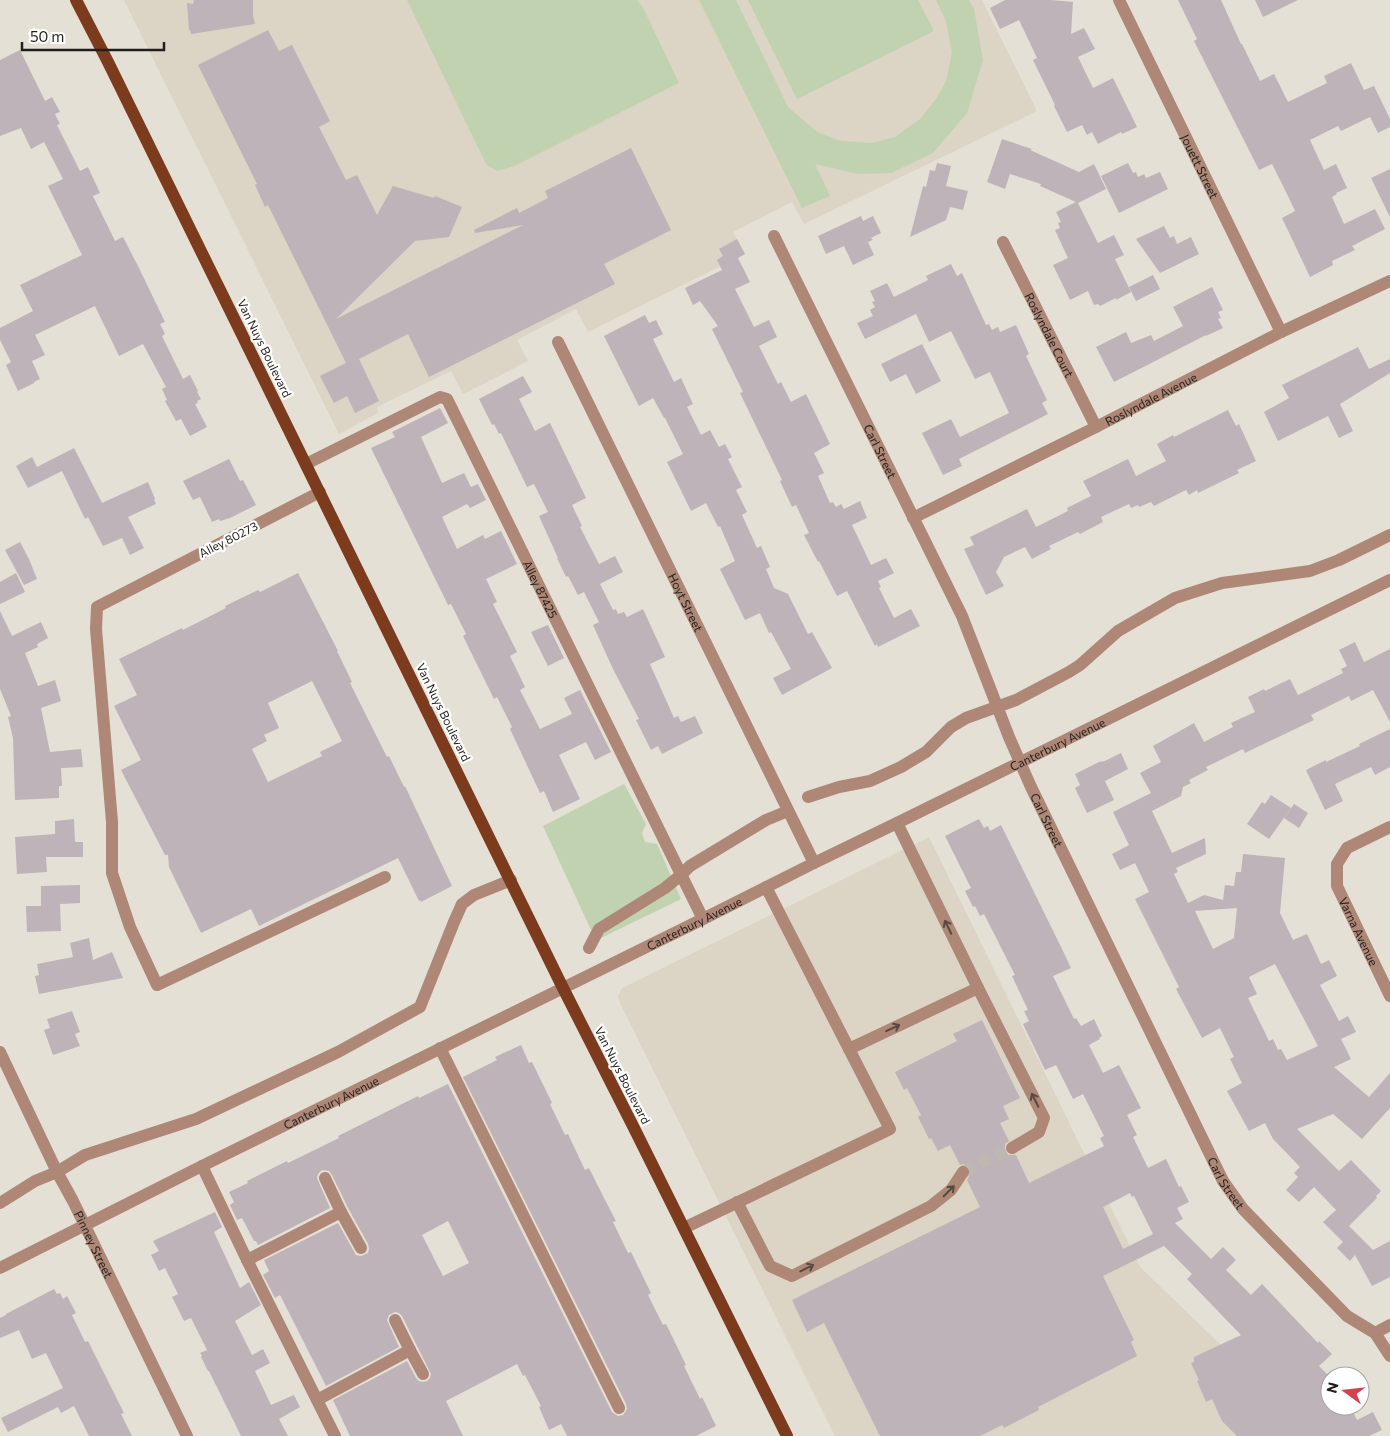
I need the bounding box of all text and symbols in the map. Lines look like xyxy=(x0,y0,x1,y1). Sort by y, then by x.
scale bar xyxy=(22,20,165,52)
text: 50 m xyxy=(30,27,64,45)
street label: Jouett Street xyxy=(1178,132,1222,201)
street label: Roslyndale Court xyxy=(1023,290,1077,380)
street label: Van Nuys Boulevard xyxy=(235,297,295,399)
street label: Roslyndale Avenue xyxy=(1103,369,1199,428)
street label: Carl Street xyxy=(861,422,900,481)
street label: Alley 80273 xyxy=(196,518,260,560)
street label: Alley 87425 xyxy=(520,558,561,620)
street label: Hoyt Street xyxy=(666,571,706,634)
street label: Van Nuys Boulevard xyxy=(414,661,474,763)
street label: Canterbury Avenue xyxy=(1007,715,1107,773)
street label: Carl Street xyxy=(1028,790,1066,849)
street label: Canterbury Avenue xyxy=(644,894,744,953)
street label: Varna Avenue xyxy=(1336,895,1381,968)
one-way arrow xyxy=(943,919,953,934)
one-way arrow xyxy=(885,1022,900,1032)
street label: Van Nuys Boulevard xyxy=(592,1024,654,1126)
street label: Canterbury Avenue xyxy=(281,1073,381,1132)
one-way arrow xyxy=(1030,1093,1039,1108)
street label: Carl Street xyxy=(1205,1155,1248,1212)
one-way arrow xyxy=(943,1185,955,1197)
street label: Pinney Street xyxy=(72,1208,116,1280)
one-way arrow xyxy=(799,1263,814,1273)
north arrow xyxy=(1320,1366,1370,1416)
text: N xyxy=(1322,1380,1342,1395)

